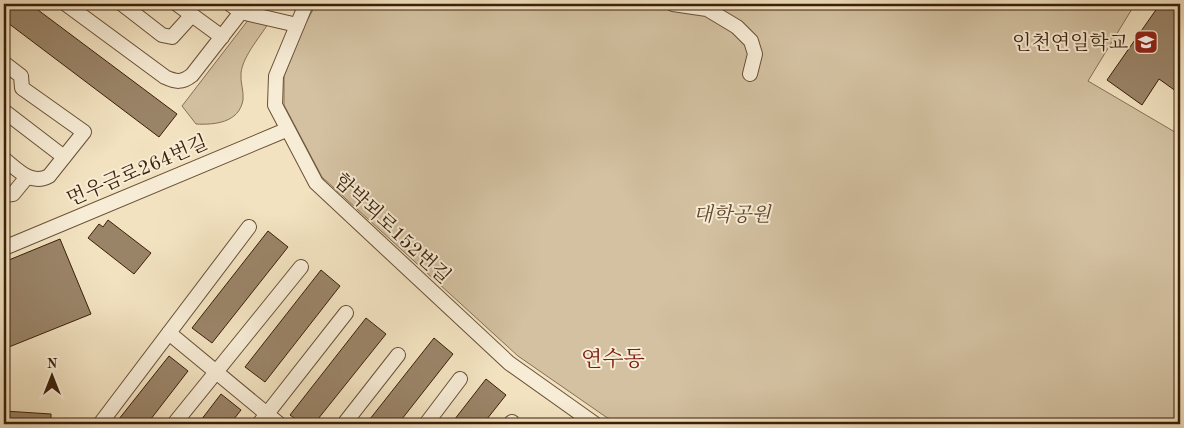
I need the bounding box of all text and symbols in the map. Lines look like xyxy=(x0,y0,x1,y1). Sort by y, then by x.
school or university icon: 인천연일학교 xyxy=(1133,29,1159,55)
place label: 인천연일학교 xyxy=(1012,32,1129,54)
street label: 먼우금로264번길 xyxy=(64,131,211,210)
street label: 함박뫼로152번길 xyxy=(330,169,455,288)
park label: 대학공원 xyxy=(693,203,772,226)
district label: 연수동 xyxy=(581,348,645,371)
north arrow xyxy=(28,350,78,400)
text: N xyxy=(47,357,58,371)

